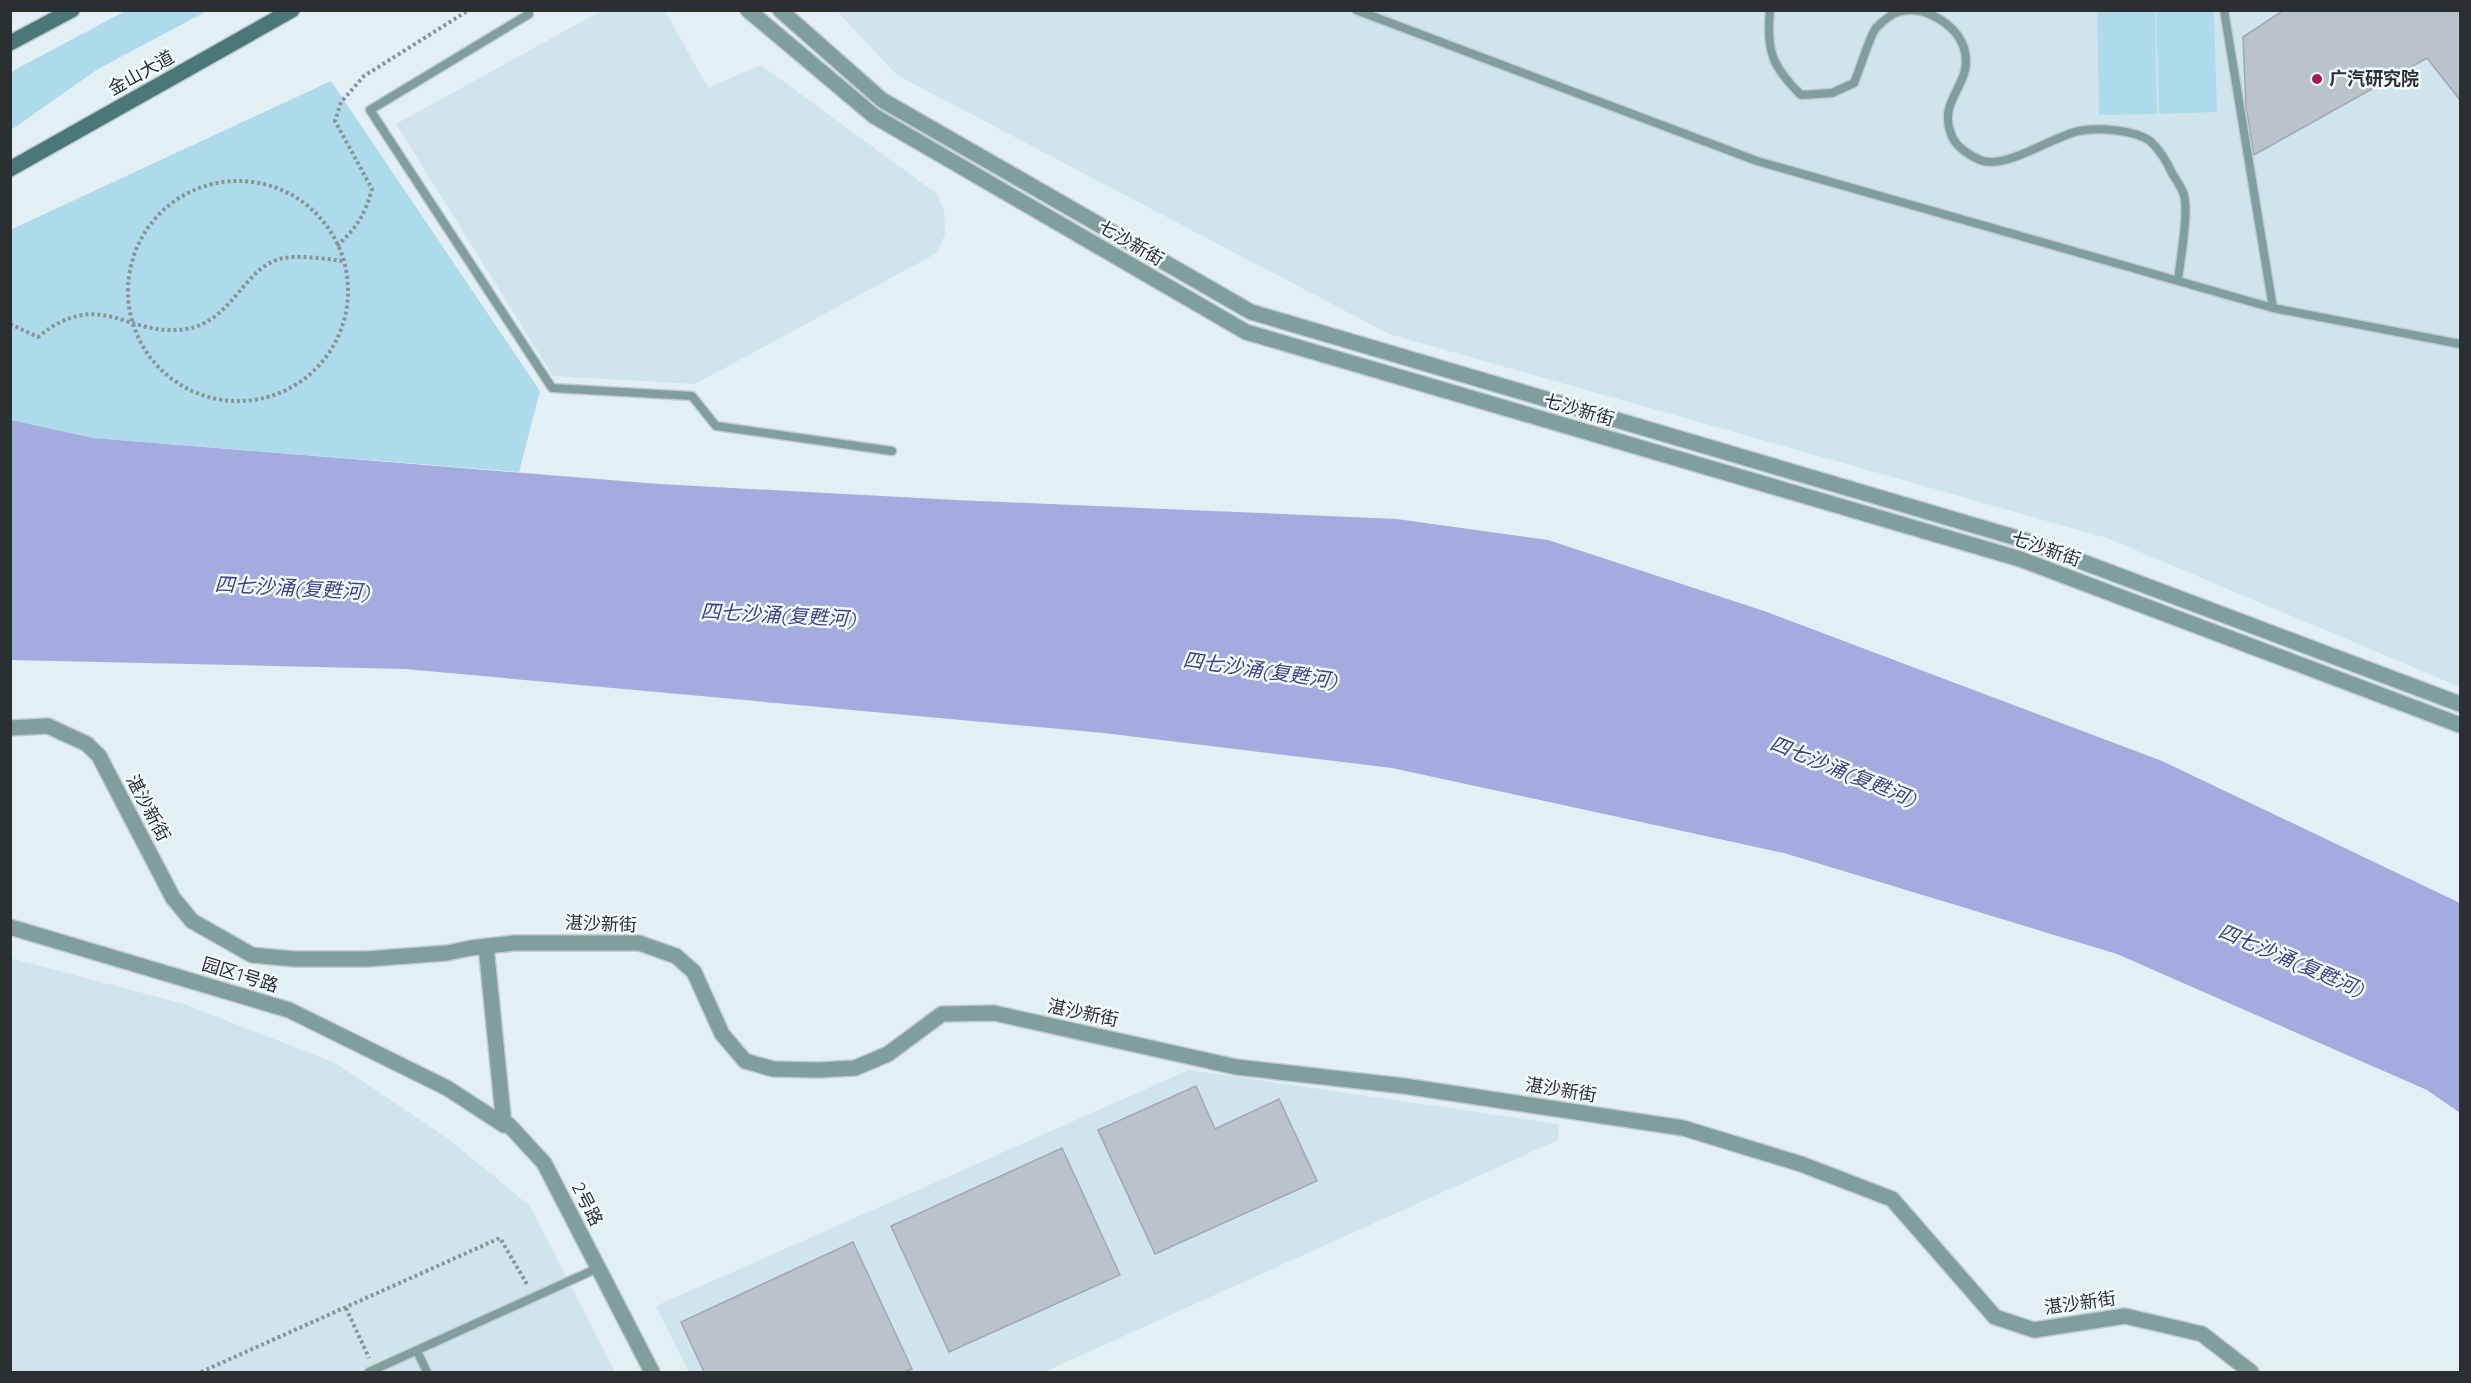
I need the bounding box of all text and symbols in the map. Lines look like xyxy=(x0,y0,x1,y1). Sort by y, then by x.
street label: 金山大道 xyxy=(104,45,178,100)
place label: 广汽研究院 xyxy=(2329,67,2419,90)
marker: 广汽研究院 xyxy=(2310,72,2324,86)
street label: 七沙新街 xyxy=(1094,215,1168,271)
street label: 七沙新街 xyxy=(1541,389,1617,430)
street label: 七沙新街 xyxy=(2008,526,2084,571)
water label: 四七沙涌(复甦河) xyxy=(214,571,372,604)
water label: 四七沙涌(复甦河) xyxy=(700,598,858,631)
water label: 四七沙涌(复甦河) xyxy=(1182,646,1340,693)
water label: 四七沙涌(复甦河) xyxy=(1767,730,1921,812)
street label: 湛沙新街 xyxy=(121,771,175,845)
street label: 湛沙新街 xyxy=(565,911,637,936)
water label: 四七沙涌(复甦河) xyxy=(2215,918,2369,1002)
street label: 园区1号路 xyxy=(199,952,281,997)
street label: 湛沙新街 xyxy=(1045,994,1121,1031)
street label: 湛沙新街 xyxy=(1524,1073,1598,1106)
street label: 2号路 xyxy=(567,1178,608,1229)
street label: 湛沙新街 xyxy=(2043,1286,2117,1319)

